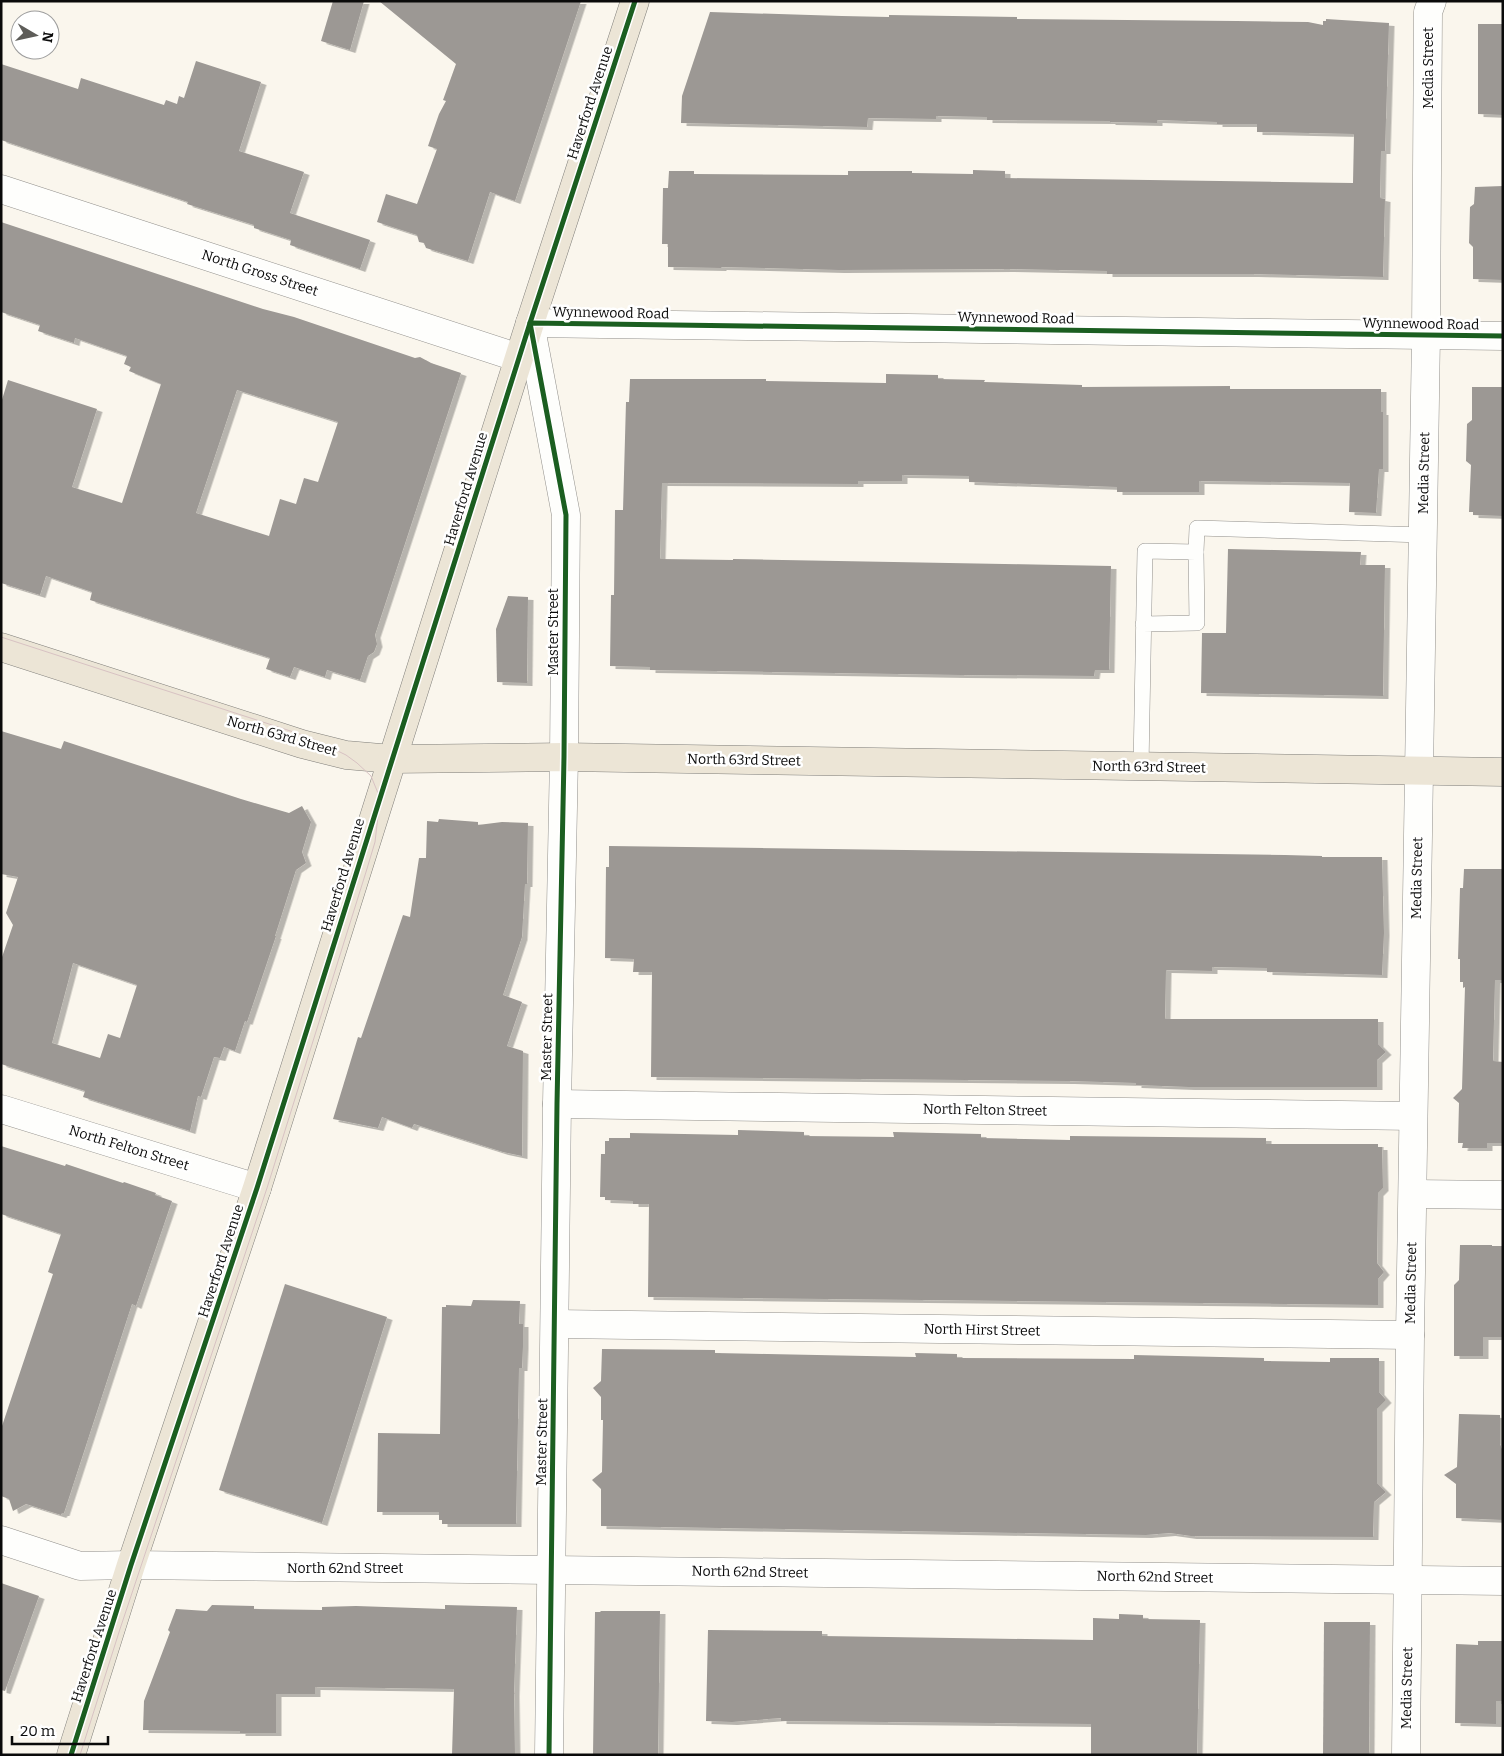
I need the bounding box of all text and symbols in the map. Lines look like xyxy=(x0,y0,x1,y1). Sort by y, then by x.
north arrow xyxy=(10,10,60,60)
street label: Media Street xyxy=(1420,27,1437,109)
text: N xyxy=(38,30,57,44)
street label: Haverford Avenue xyxy=(564,44,616,162)
street label: North Gross Street xyxy=(200,246,320,300)
street label: Wynnewood Road xyxy=(552,303,670,323)
street label: Wynnewood Road xyxy=(957,308,1075,328)
street label: Wynnewood Road xyxy=(1362,314,1480,334)
street label: Haverford Avenue xyxy=(441,430,491,548)
street label: Media Street xyxy=(1415,432,1433,514)
street label: Master Street xyxy=(545,588,562,676)
street label: North 63rd Street xyxy=(225,712,339,760)
street label: North 63rd Street xyxy=(687,751,801,769)
street label: North 63rd Street xyxy=(1092,758,1206,776)
street label: Haverford Avenue xyxy=(318,816,368,934)
street label: Media Street xyxy=(1408,837,1426,919)
street label: Master Street xyxy=(538,993,556,1081)
street label: North Felton Street xyxy=(923,1100,1047,1120)
street label: North Felton Street xyxy=(67,1122,191,1174)
street label: Haverford Avenue xyxy=(195,1202,247,1320)
street label: Media Street xyxy=(1402,1242,1420,1324)
street label: North Hirst Street xyxy=(923,1320,1041,1340)
street label: Master Street xyxy=(533,1398,551,1486)
street label: North 62nd Street xyxy=(287,1560,403,1577)
street label: North 62nd Street xyxy=(692,1562,808,1582)
street label: North 62nd Street xyxy=(1097,1567,1213,1587)
street label: Haverford Avenue xyxy=(68,1587,120,1705)
street label: Media Street xyxy=(1398,1647,1416,1729)
scale bar xyxy=(12,1714,109,1746)
text: 20 m xyxy=(20,1722,56,1740)

